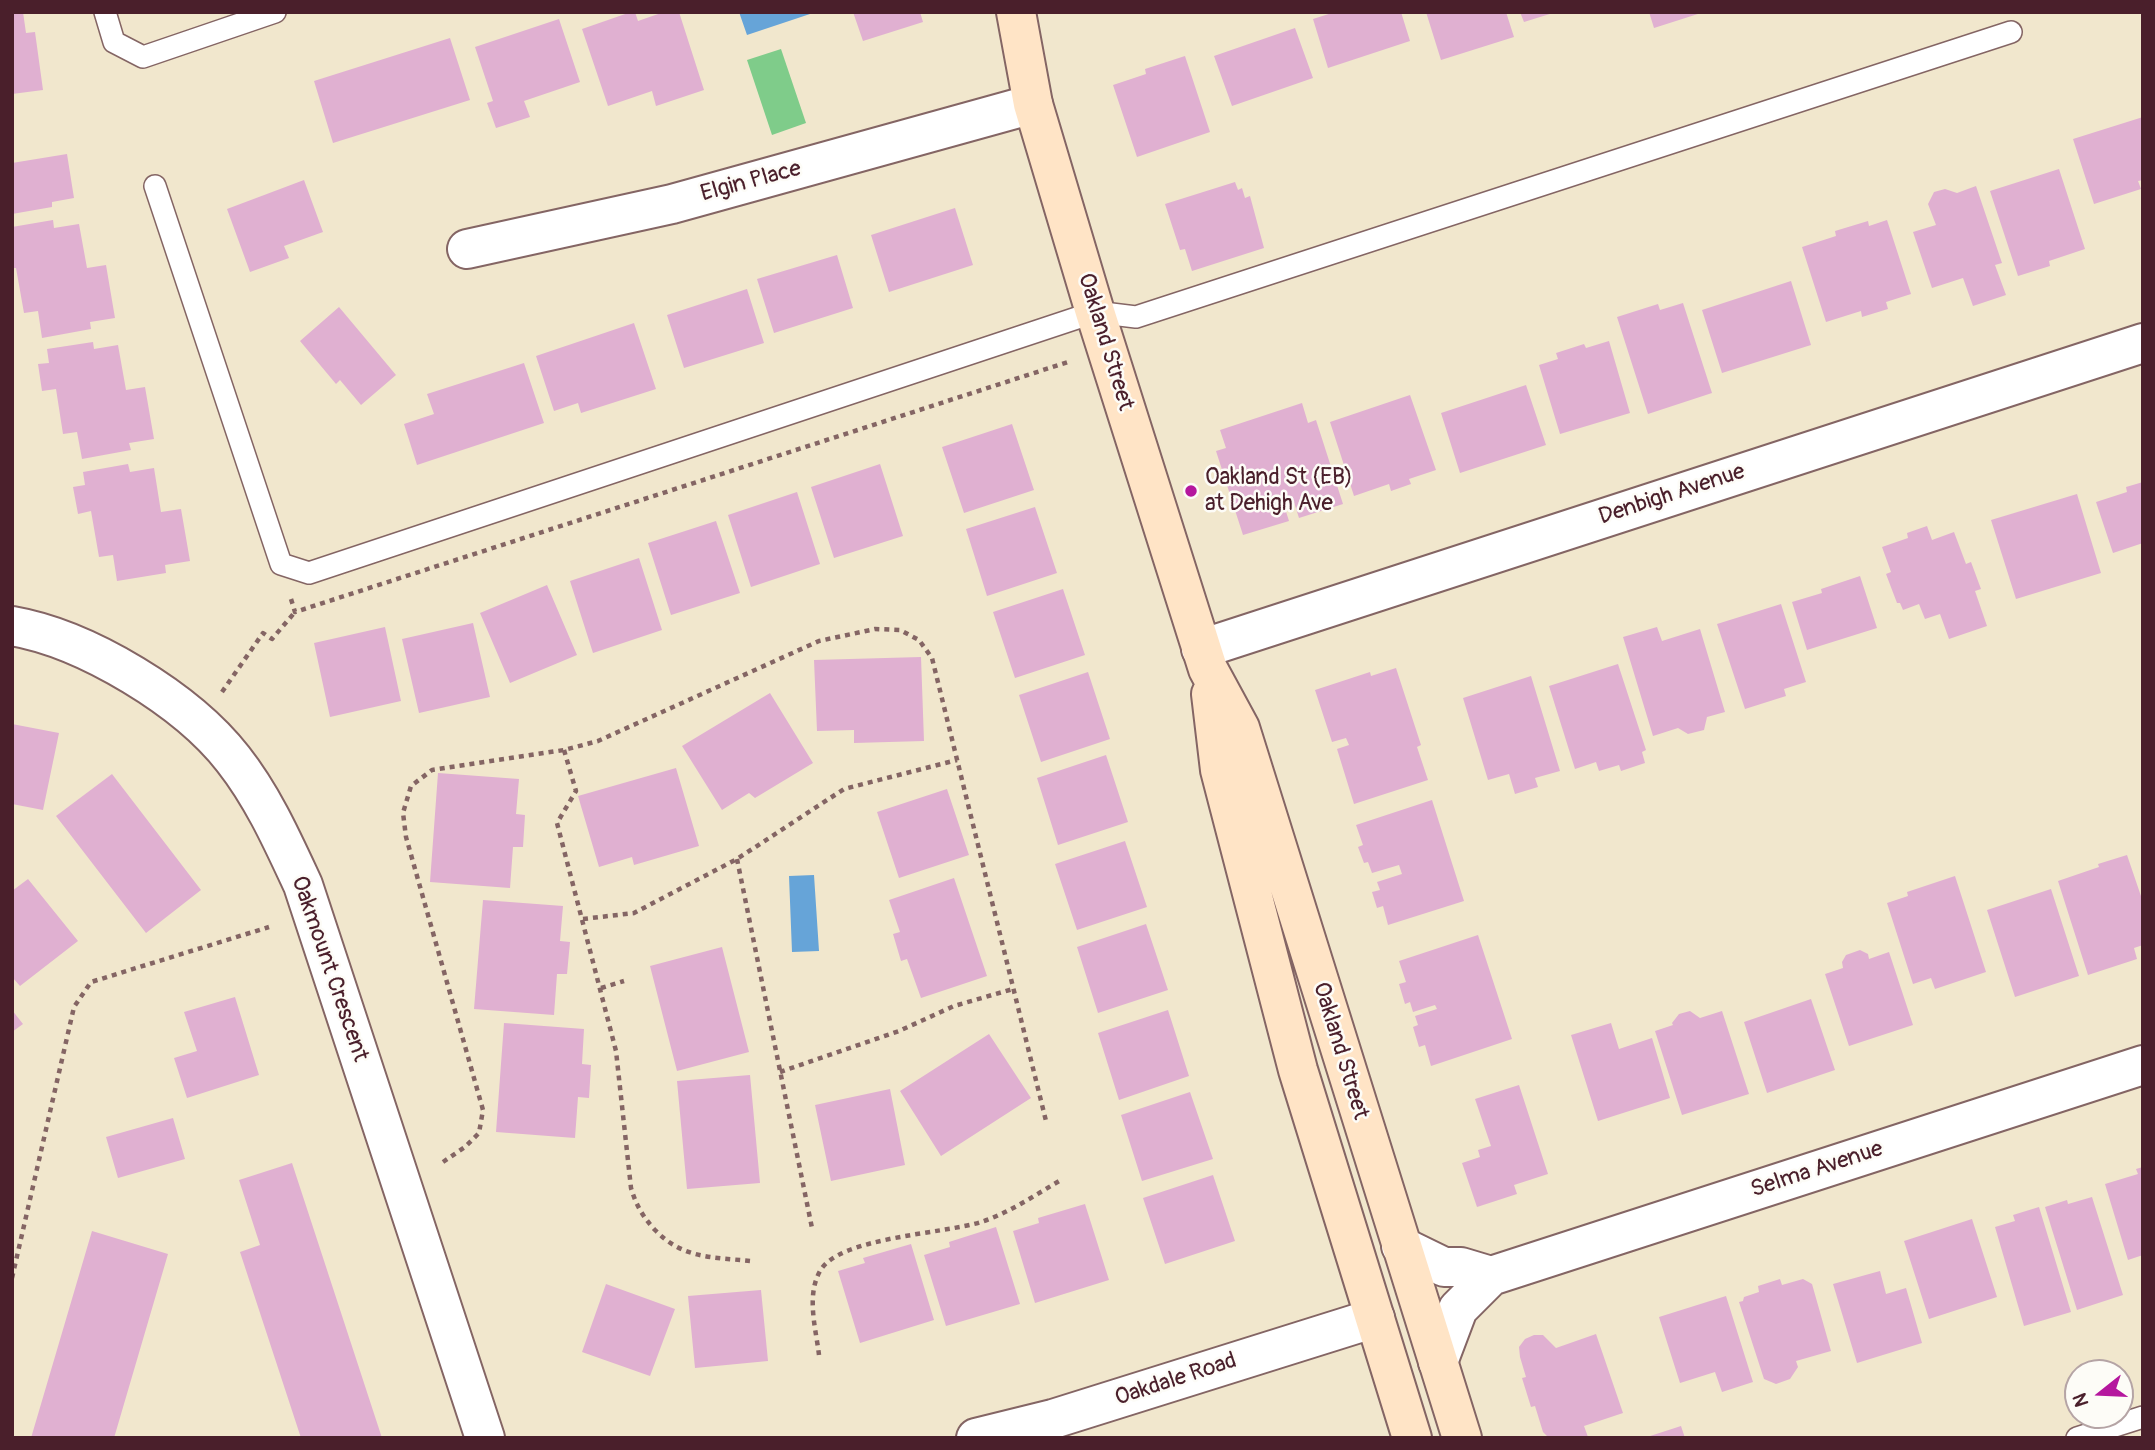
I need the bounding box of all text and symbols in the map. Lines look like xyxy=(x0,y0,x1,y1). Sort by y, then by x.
street label: Elgin Place xyxy=(698,155,804,209)
street label: Oakland Street xyxy=(1071,270,1139,414)
street label: Denbigh Avenue xyxy=(1595,458,1749,532)
place label: Oakland St (EB) at Dehigh Ave xyxy=(1205,464,1353,518)
marker: Oakland St (EB) at Dehigh Ave xyxy=(1183,483,1199,499)
street label: Oakmount Crescent xyxy=(284,873,374,1065)
street label: Oakland Street xyxy=(1306,979,1374,1123)
street label: Selma Avenue xyxy=(1748,1136,1886,1204)
street label: Oakdale Road xyxy=(1112,1347,1240,1413)
north arrow xyxy=(2064,1359,2134,1429)
text: N xyxy=(2068,1390,2094,1410)

